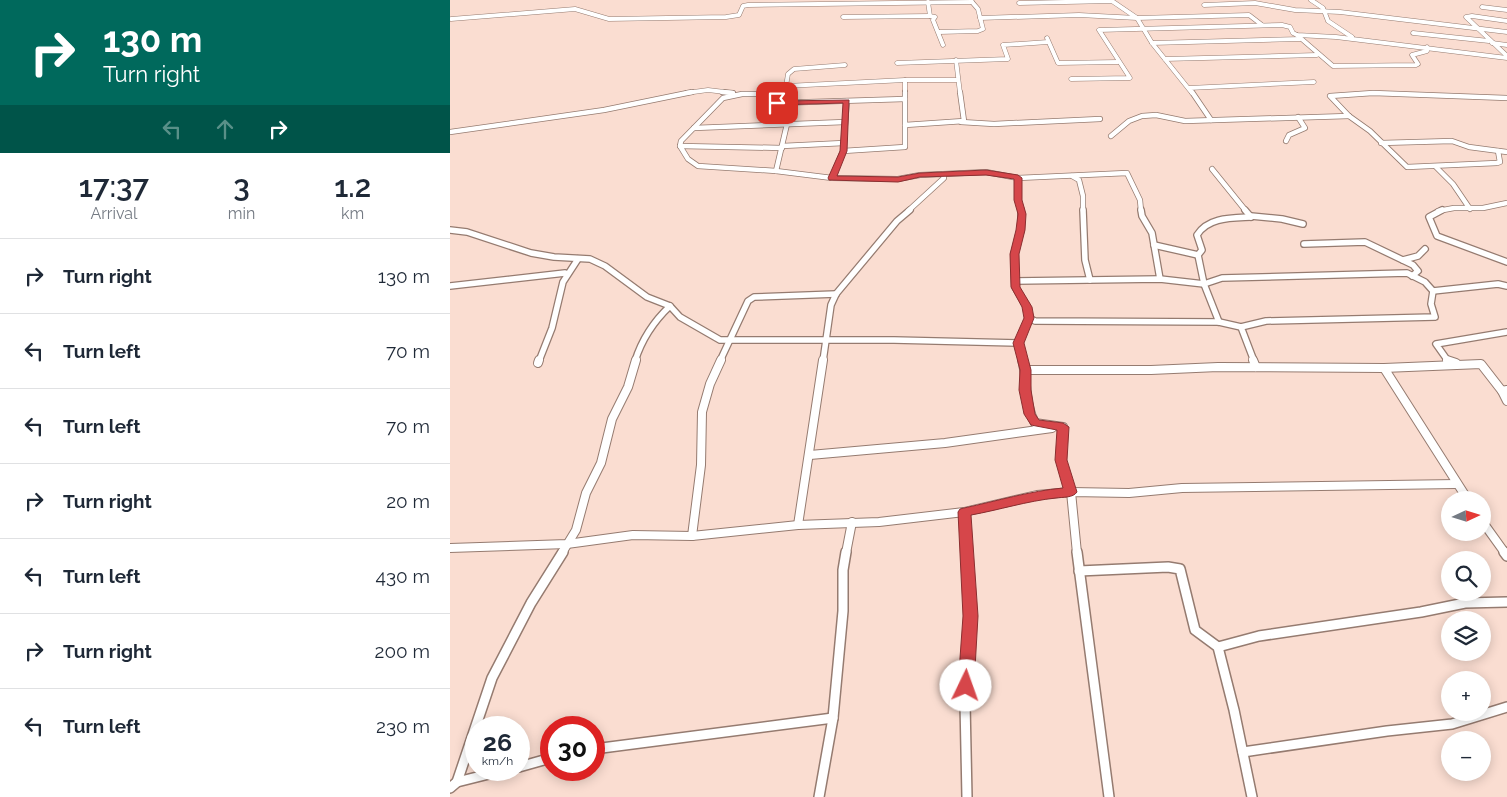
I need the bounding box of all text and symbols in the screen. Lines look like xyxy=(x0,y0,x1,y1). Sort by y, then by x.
text: 130 m xyxy=(103,19,202,60)
icon: right xyxy=(20,20,85,85)
text: Turn right xyxy=(103,61,200,87)
pin xyxy=(756,82,798,124)
icon: arrive xyxy=(763,89,791,117)
icon: left xyxy=(158,115,186,143)
icon: ahead xyxy=(211,115,239,143)
icon: right xyxy=(264,115,292,143)
text: 17:37 xyxy=(79,169,149,204)
text: 3 xyxy=(233,169,250,204)
text: 1.2 xyxy=(334,169,371,204)
text: Arrival xyxy=(90,204,137,223)
text: min xyxy=(228,204,255,223)
text: km xyxy=(341,204,364,223)
icon: right xyxy=(20,262,48,290)
text: Turn right xyxy=(63,265,152,287)
text: 130 m xyxy=(378,265,430,287)
icon: left xyxy=(20,337,48,365)
text: Turn left xyxy=(63,340,140,362)
text: 70 m xyxy=(386,340,430,362)
icon: left xyxy=(20,412,48,440)
text: Turn left xyxy=(63,415,140,437)
text: 70 m xyxy=(386,415,430,437)
icon: right xyxy=(20,487,48,515)
text: Turn right xyxy=(63,490,152,512)
text: 20 m xyxy=(386,490,430,512)
north arrow xyxy=(1441,491,1491,541)
map controls xyxy=(1441,491,1491,781)
button: search xyxy=(1441,551,1491,601)
icon: left xyxy=(20,562,48,590)
text: Turn left xyxy=(63,565,140,587)
text: 430 m xyxy=(376,565,430,587)
button: layers xyxy=(1441,611,1491,661)
icon: right xyxy=(20,637,48,665)
text: Turn right xyxy=(63,640,152,662)
text: 200 m xyxy=(375,640,430,662)
position arrow xyxy=(939,659,991,711)
button: + xyxy=(1441,671,1491,721)
icon: left xyxy=(20,712,48,740)
text: Turn left xyxy=(63,715,140,737)
text: 230 m xyxy=(376,715,430,737)
speed limit sign: 30 xyxy=(540,716,605,781)
text: 26 xyxy=(483,727,512,757)
button: − xyxy=(1441,731,1491,781)
text: km/h xyxy=(482,754,513,768)

